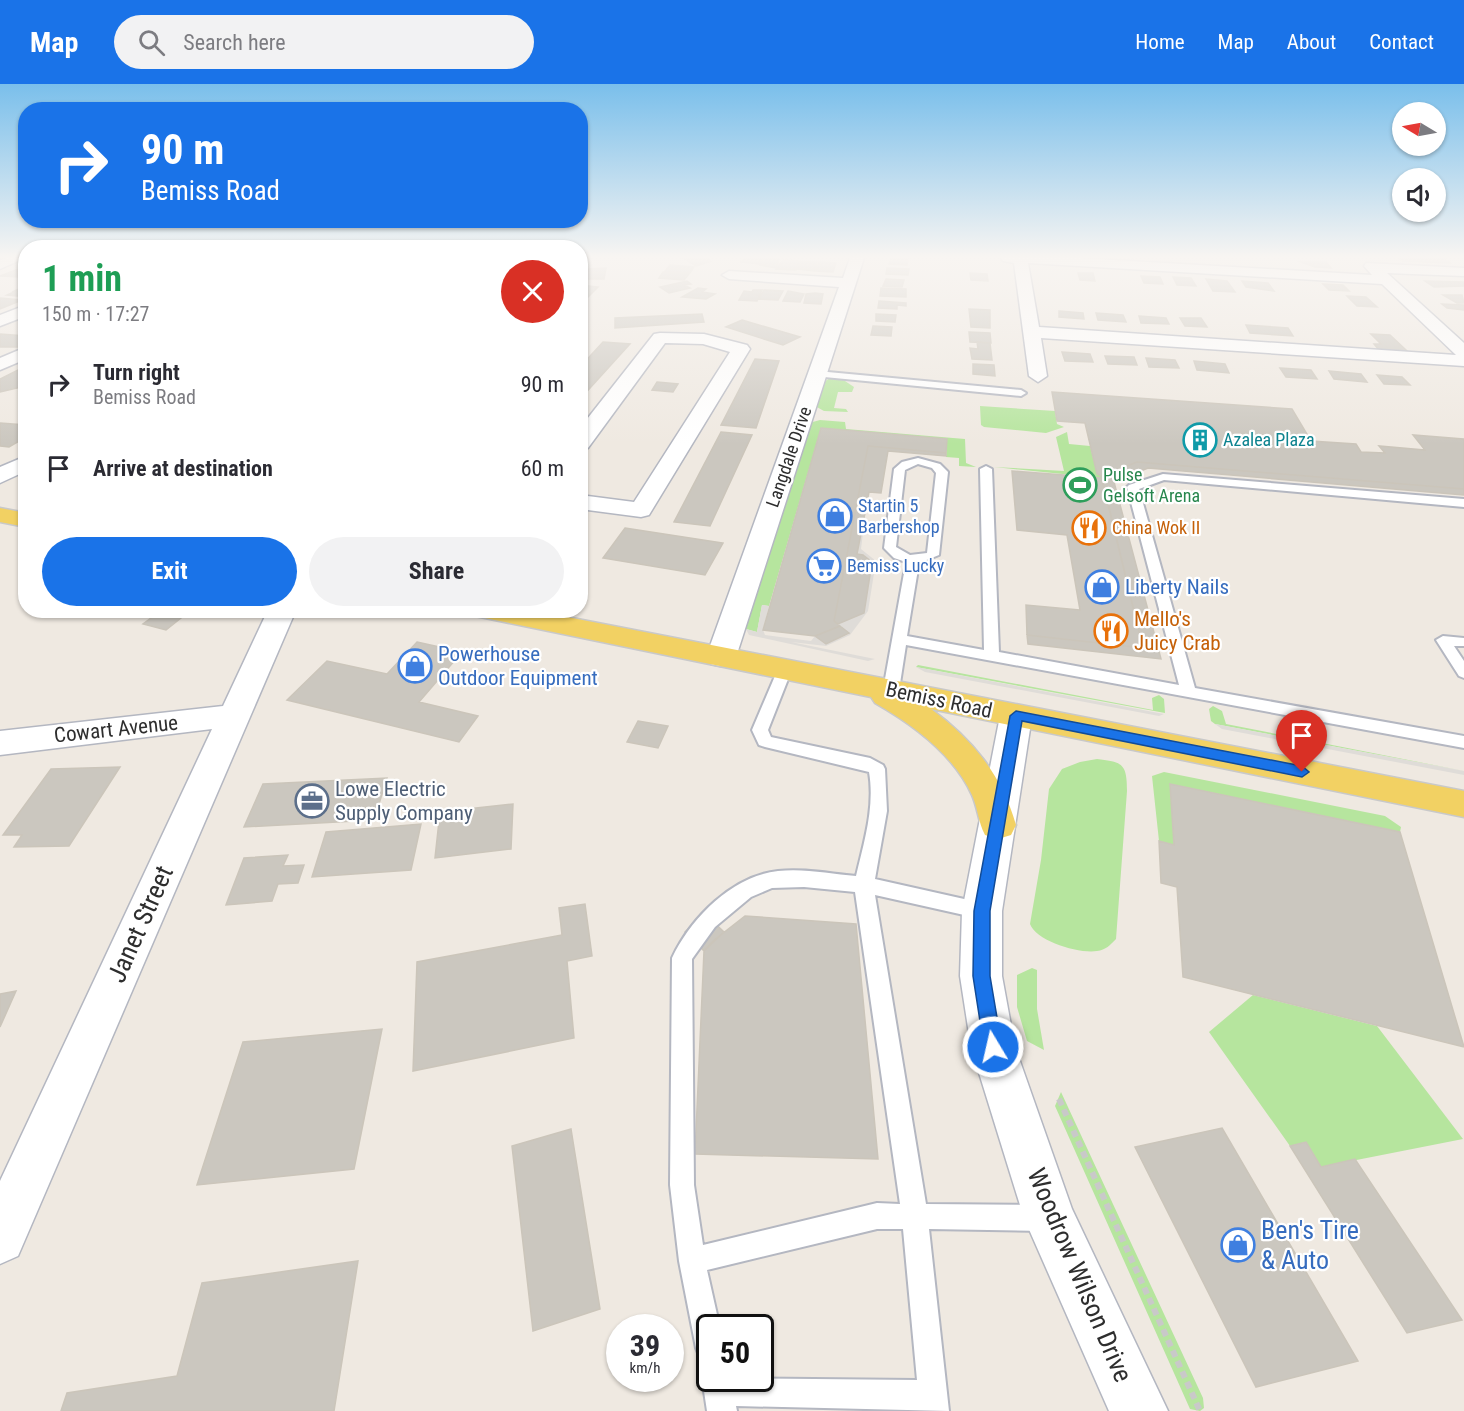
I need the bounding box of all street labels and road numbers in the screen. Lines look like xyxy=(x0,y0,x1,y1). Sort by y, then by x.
street label: Langdale Drive xyxy=(762,404,816,510)
street label: Bemiss Road xyxy=(884,677,994,723)
street label: Cowart Avenue xyxy=(53,711,179,747)
street label: Janet Street xyxy=(101,861,179,987)
street label: Woodrow Wilson Drive xyxy=(1021,1164,1139,1386)

